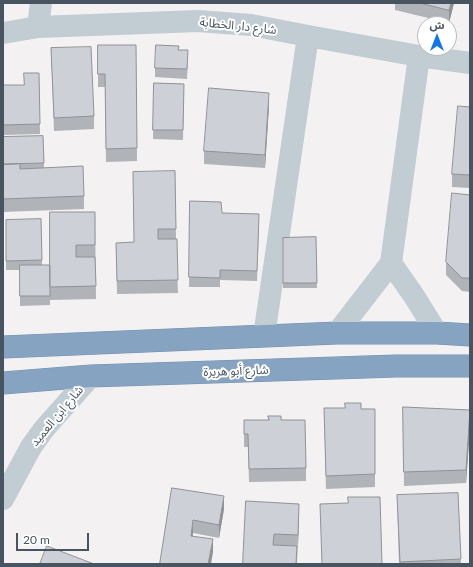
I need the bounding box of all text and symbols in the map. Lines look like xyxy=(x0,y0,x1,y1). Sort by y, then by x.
street label: شارع دار الخطابة xyxy=(199,15,277,37)
north arrow xyxy=(417,16,457,56)
text: ش xyxy=(429,18,445,31)
street label: شارع أبو هريرة xyxy=(203,363,269,379)
street label: شارع ابن العميد xyxy=(28,383,86,449)
scale bar xyxy=(18,525,91,551)
text: 20 m xyxy=(23,532,50,547)

